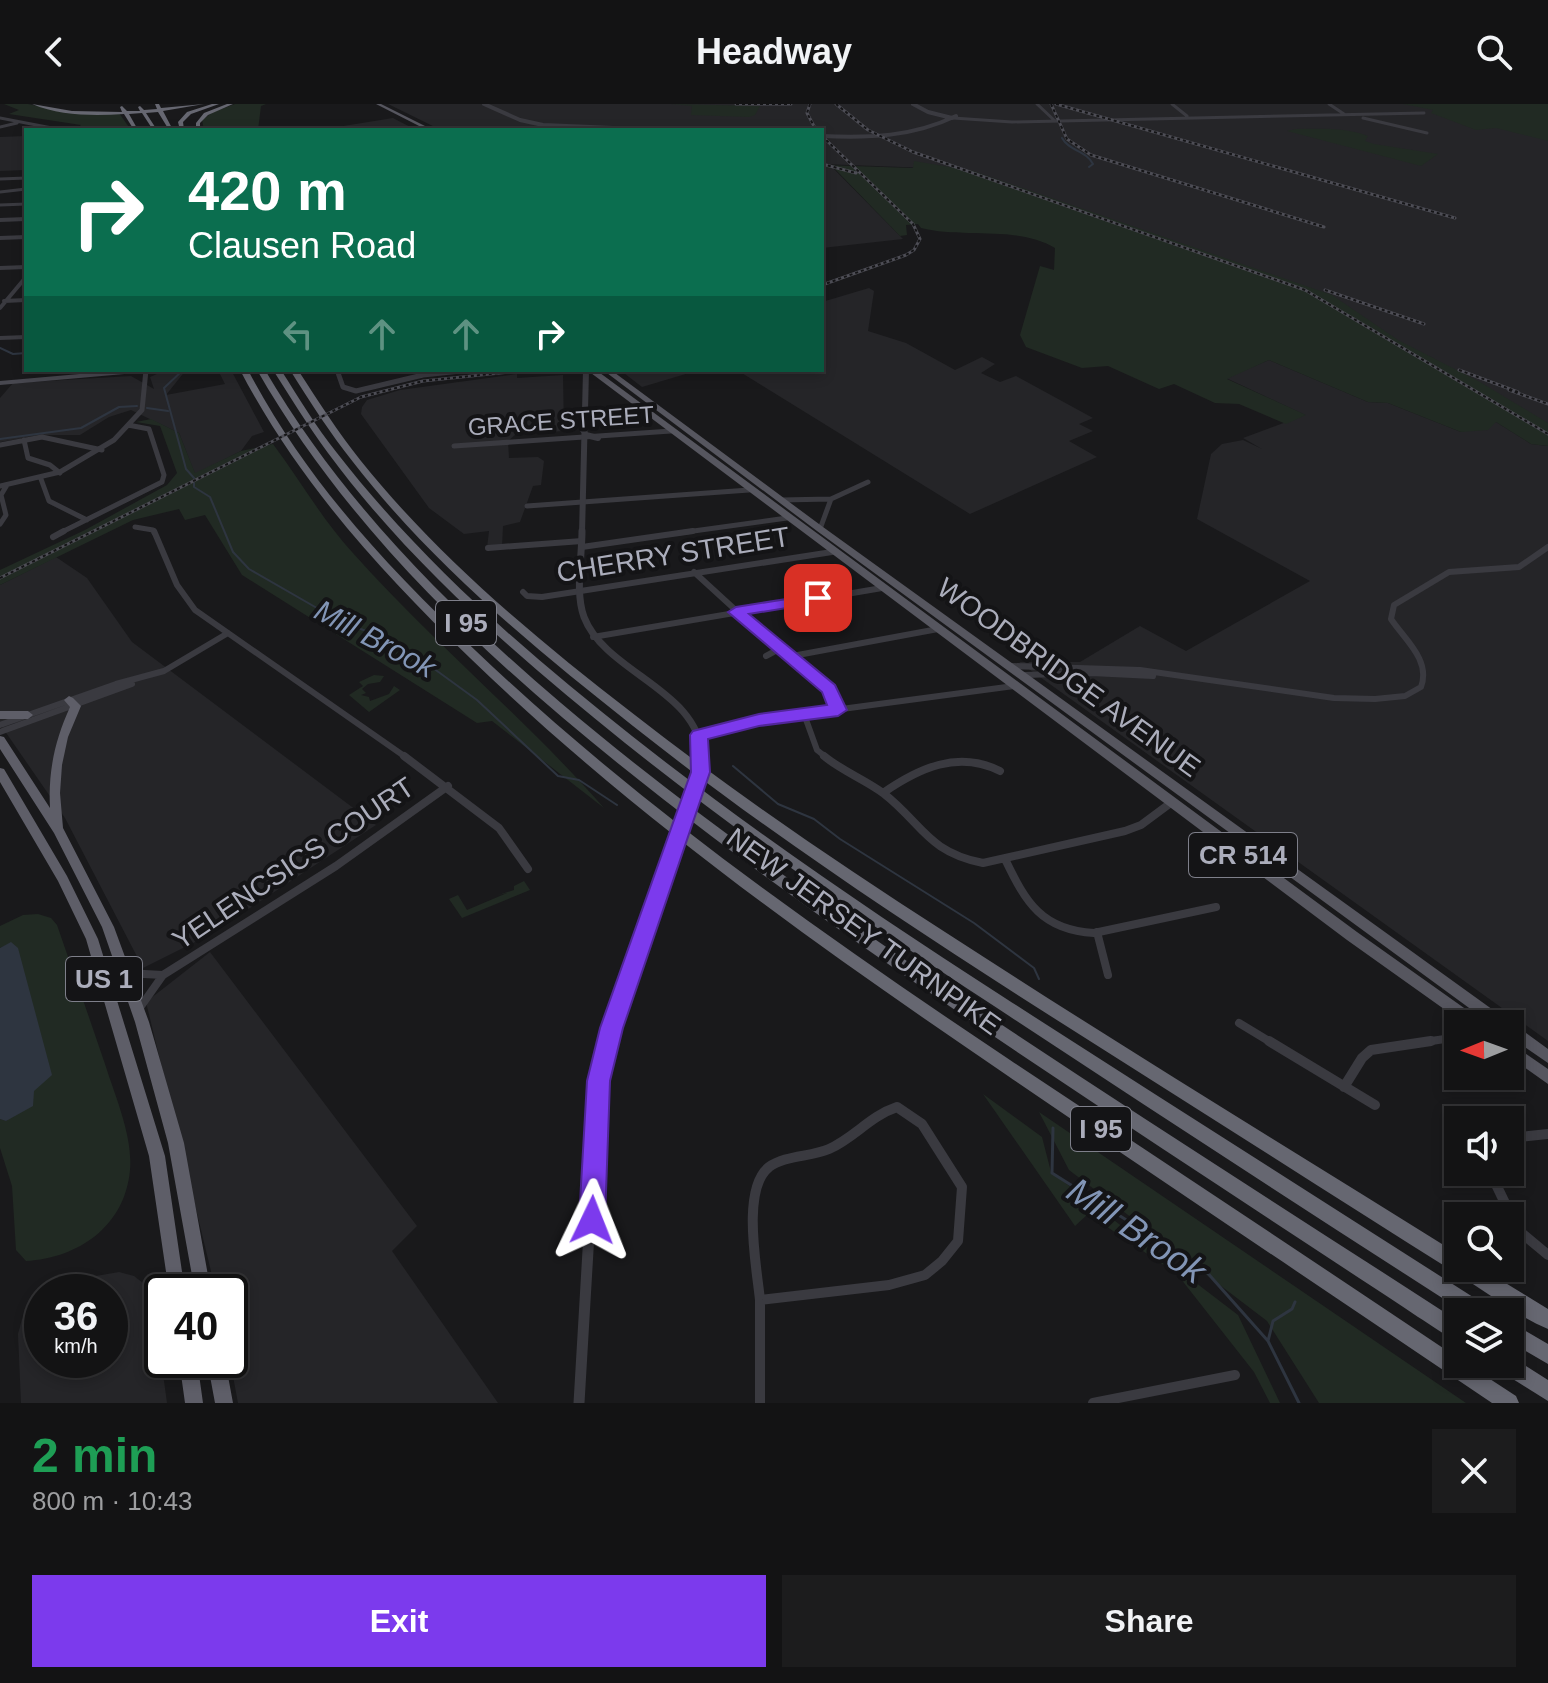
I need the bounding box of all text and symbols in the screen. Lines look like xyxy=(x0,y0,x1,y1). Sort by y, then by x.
icon: back xyxy=(32,30,76,74)
icon: search xyxy=(1472,30,1516,74)
text: Headway xyxy=(696,31,852,72)
text: 420 m xyxy=(188,159,347,222)
icon: right xyxy=(56,160,160,264)
text: Clausen Road xyxy=(188,225,416,266)
icon: left xyxy=(276,312,320,356)
icon: ahead xyxy=(360,312,404,356)
icon: ahead xyxy=(444,312,488,356)
icon: right xyxy=(528,312,572,356)
street label: GRACE STREET xyxy=(467,400,655,440)
street label: CHERRY STREET xyxy=(554,521,792,588)
pin xyxy=(784,564,852,632)
street label: WOODBRIDGE AVENUE xyxy=(931,572,1206,783)
icon: arrive xyxy=(796,576,840,620)
water label: Mill Brook xyxy=(309,593,443,685)
road number: I 95 xyxy=(436,601,496,645)
street label: YELENCSICS COURT xyxy=(167,771,420,956)
street label: NEW JERSEY TURNPIKE xyxy=(721,822,1006,1041)
road number: CR 514 xyxy=(1189,833,1297,877)
road number: US 1 xyxy=(66,957,142,1001)
north arrow xyxy=(1444,1010,1524,1090)
map controls xyxy=(1444,1010,1524,1378)
button: sound xyxy=(1444,1106,1524,1186)
road number: I 95 xyxy=(1071,1107,1131,1151)
water label: Mill Brook xyxy=(1060,1169,1215,1293)
position arrow xyxy=(550,1178,634,1262)
button: search xyxy=(1444,1202,1524,1282)
speed limit sign: 40 xyxy=(144,1274,248,1378)
text: 36 xyxy=(54,1294,98,1338)
button: layers xyxy=(1444,1298,1524,1378)
text: km/h xyxy=(54,1335,98,1357)
text: 2 min xyxy=(32,1429,157,1482)
button: close xyxy=(1432,1429,1516,1513)
text: 800 m · 10:43 xyxy=(32,1486,192,1516)
button: Exit xyxy=(32,1575,766,1667)
button: Share xyxy=(782,1575,1516,1667)

